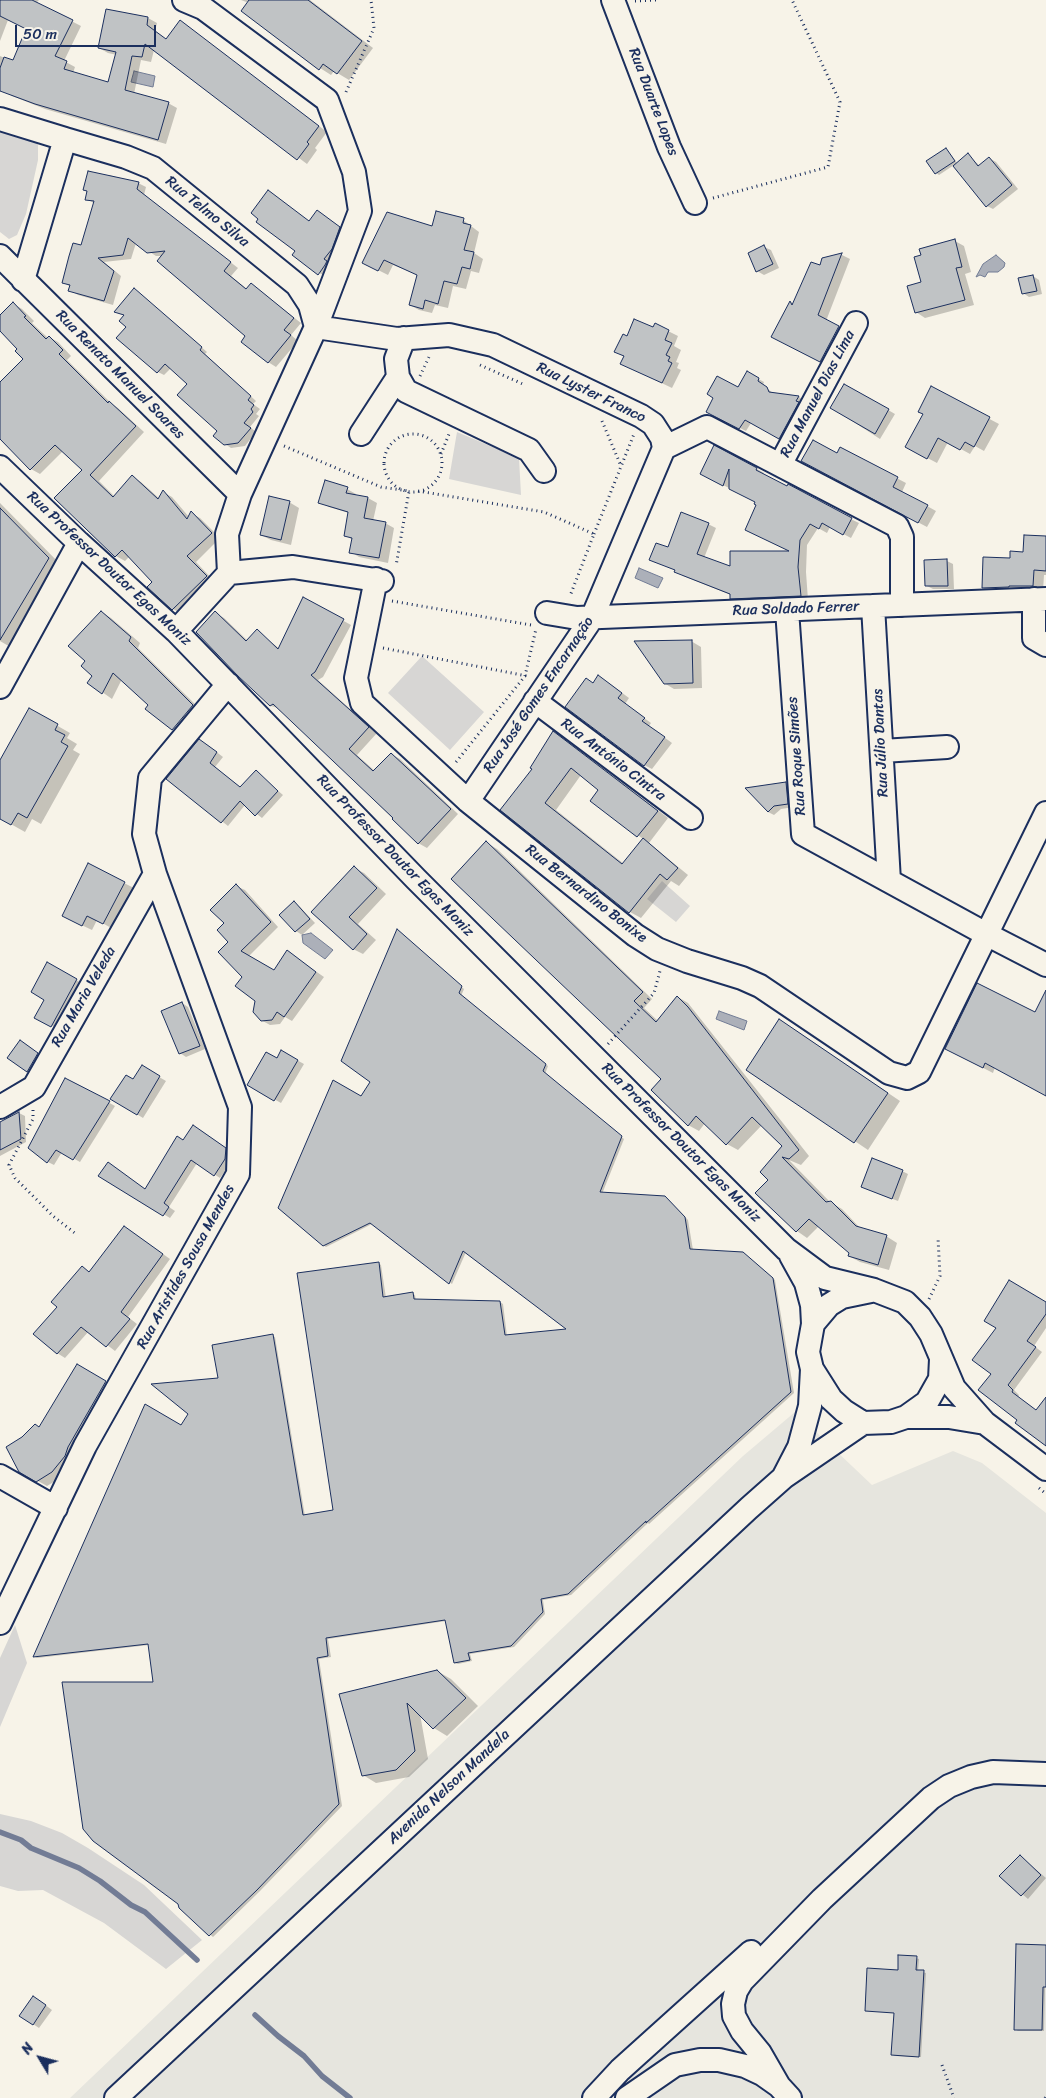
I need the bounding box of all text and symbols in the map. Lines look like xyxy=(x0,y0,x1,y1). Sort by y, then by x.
scale bar xyxy=(18,15,159,47)
text: 50 m xyxy=(23,21,57,47)
street label: Rua Duarte Lopes xyxy=(624,46,682,158)
street label: Rua Telmo Silva xyxy=(161,173,253,251)
street label: Rua Renato Manuel Soares xyxy=(52,307,188,443)
street label: Rua Manuel Dias Lima xyxy=(777,327,859,461)
street label: Rua Lyster Franco xyxy=(534,359,648,427)
street label: Rua Professor Doutor Egas Moniz xyxy=(23,488,195,650)
street label: Rua Soldado Ferrer xyxy=(732,598,860,620)
street label: Rua José Gomes Encarnação xyxy=(480,614,598,776)
street label: Rua Júlio Dantas xyxy=(869,688,893,798)
street label: Rua Roque Simões xyxy=(784,696,810,816)
street label: Rua António Cintra xyxy=(557,715,669,805)
street label: Rua Professor Doutor Egas Moniz xyxy=(313,771,477,941)
street label: Rua Bernardino Bonixe xyxy=(522,841,650,947)
street label: Rua Maria Veleda xyxy=(48,944,120,1050)
street label: Rua Professor Doutor Egas Moniz xyxy=(597,1059,765,1227)
street label: Rua Aristides Sousa Mendes xyxy=(133,1182,239,1352)
street label: Avenida Nelson Mandela xyxy=(384,1726,514,1848)
north arrow xyxy=(15,2033,65,2083)
text: N xyxy=(15,2037,41,2060)

